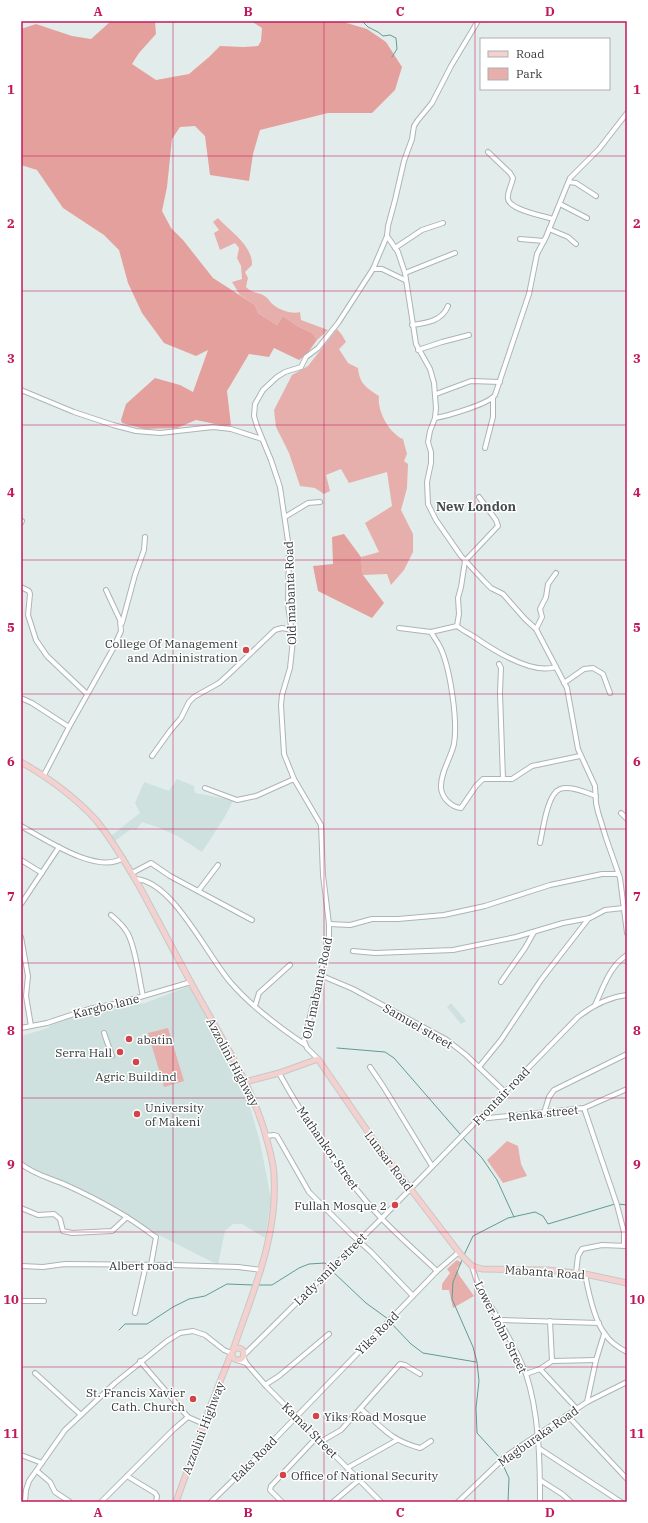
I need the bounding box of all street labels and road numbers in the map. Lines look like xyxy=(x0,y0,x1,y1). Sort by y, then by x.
street label: Old mabanta Road xyxy=(281,541,299,645)
street label: Old mabanta Road xyxy=(299,936,335,1040)
street label: Kargbo lane xyxy=(71,991,141,1021)
street label: Samuel street xyxy=(381,1000,455,1052)
street label: Azzolini Highway xyxy=(203,1015,263,1109)
street label: Frontair road xyxy=(469,1064,533,1128)
street label: Renka street xyxy=(507,1102,579,1124)
street label: Mathankor Street xyxy=(294,1103,362,1193)
street label: Lunsar Road xyxy=(362,1128,416,1194)
street label: Lady smile street xyxy=(291,1230,369,1308)
street label: Albert road xyxy=(109,1258,173,1273)
street label: Mabanta Road xyxy=(504,1262,586,1282)
street label: Lower John Street xyxy=(471,1278,531,1376)
street label: Yiks Road xyxy=(352,1308,402,1358)
street label: Azzolini Highway xyxy=(178,1379,228,1476)
street label: Kamal Street xyxy=(279,1399,341,1461)
street label: Magburaka Road xyxy=(495,1403,581,1469)
street label: Eaks Road xyxy=(228,1433,280,1485)

